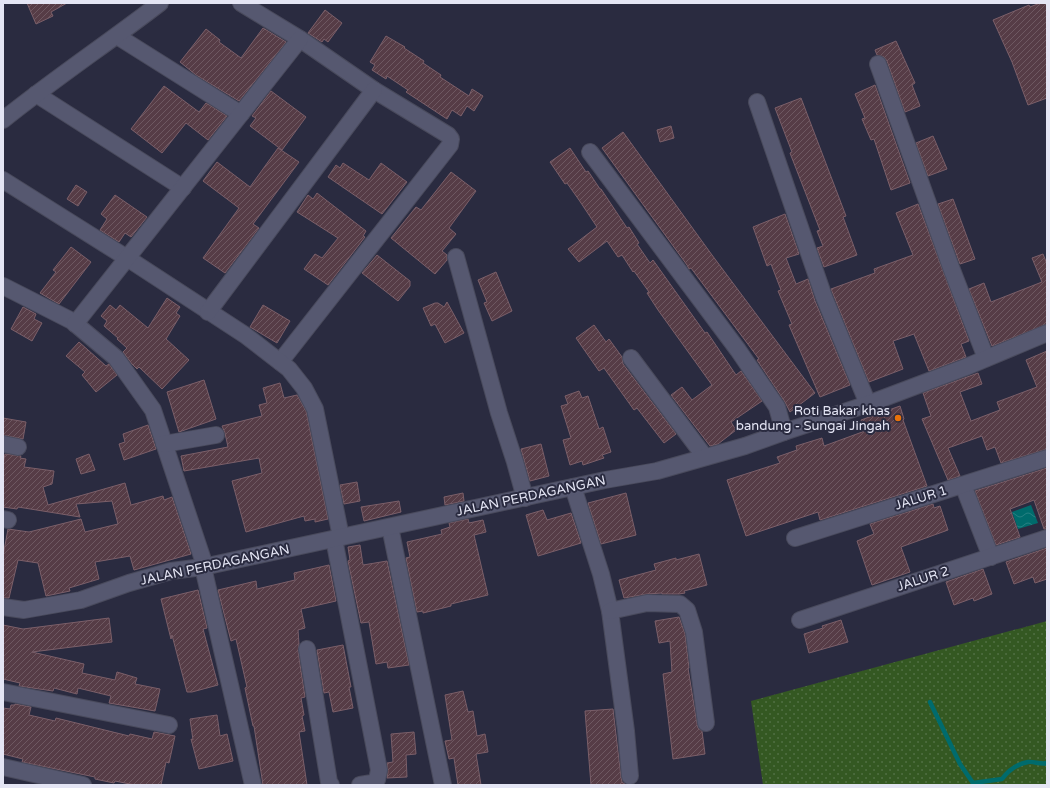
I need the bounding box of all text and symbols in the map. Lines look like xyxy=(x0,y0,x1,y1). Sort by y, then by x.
place label: Roti Bakar khas bandung - Sungai Jingah xyxy=(736,403,890,434)
marker: Roti Bakar khas bandung - Sungai Jingah xyxy=(893,413,903,423)
street label: JALAN PERDAGANGAN xyxy=(455,472,607,520)
street label: JALUR 1 xyxy=(893,483,949,513)
street label: JALAN PERDAGANGAN xyxy=(139,541,291,589)
street label: JALUR 2 xyxy=(895,563,951,595)

